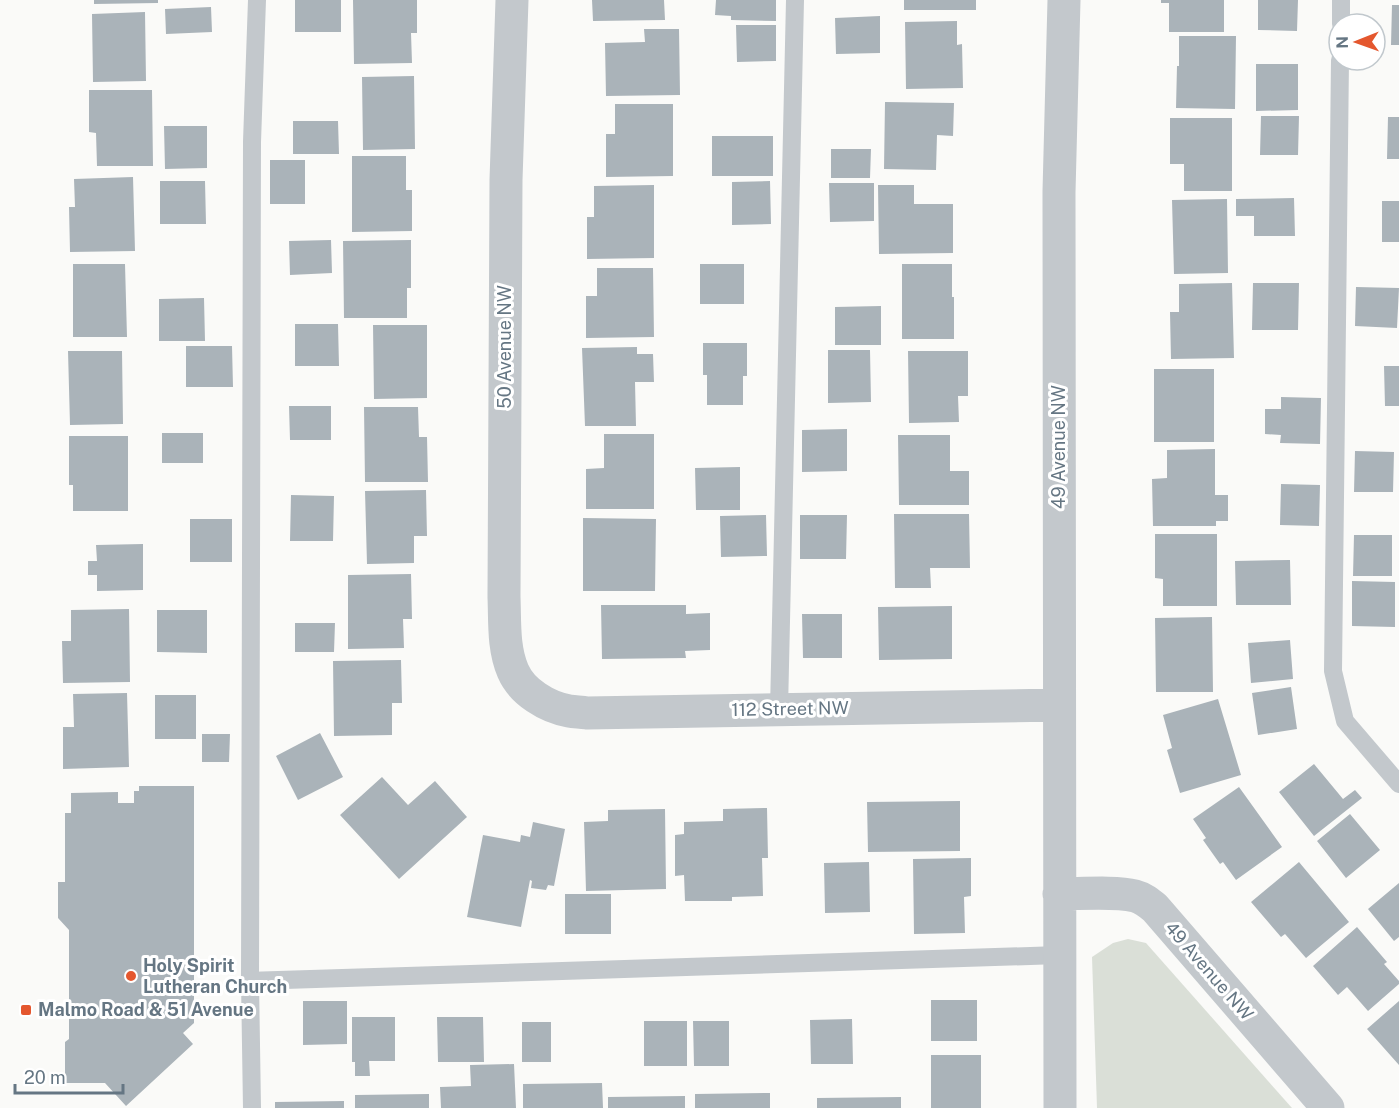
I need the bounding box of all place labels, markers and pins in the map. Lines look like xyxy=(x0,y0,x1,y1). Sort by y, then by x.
place label: Holy Spirit Lutheran Church xyxy=(143,955,287,997)
marker: Holy Spirit Lutheran Church xyxy=(124,969,138,983)
place label: Malmo Road & 51 Avenue xyxy=(38,999,254,1020)
marker: Malmo Road & 51 Avenue xyxy=(19,1003,33,1017)

